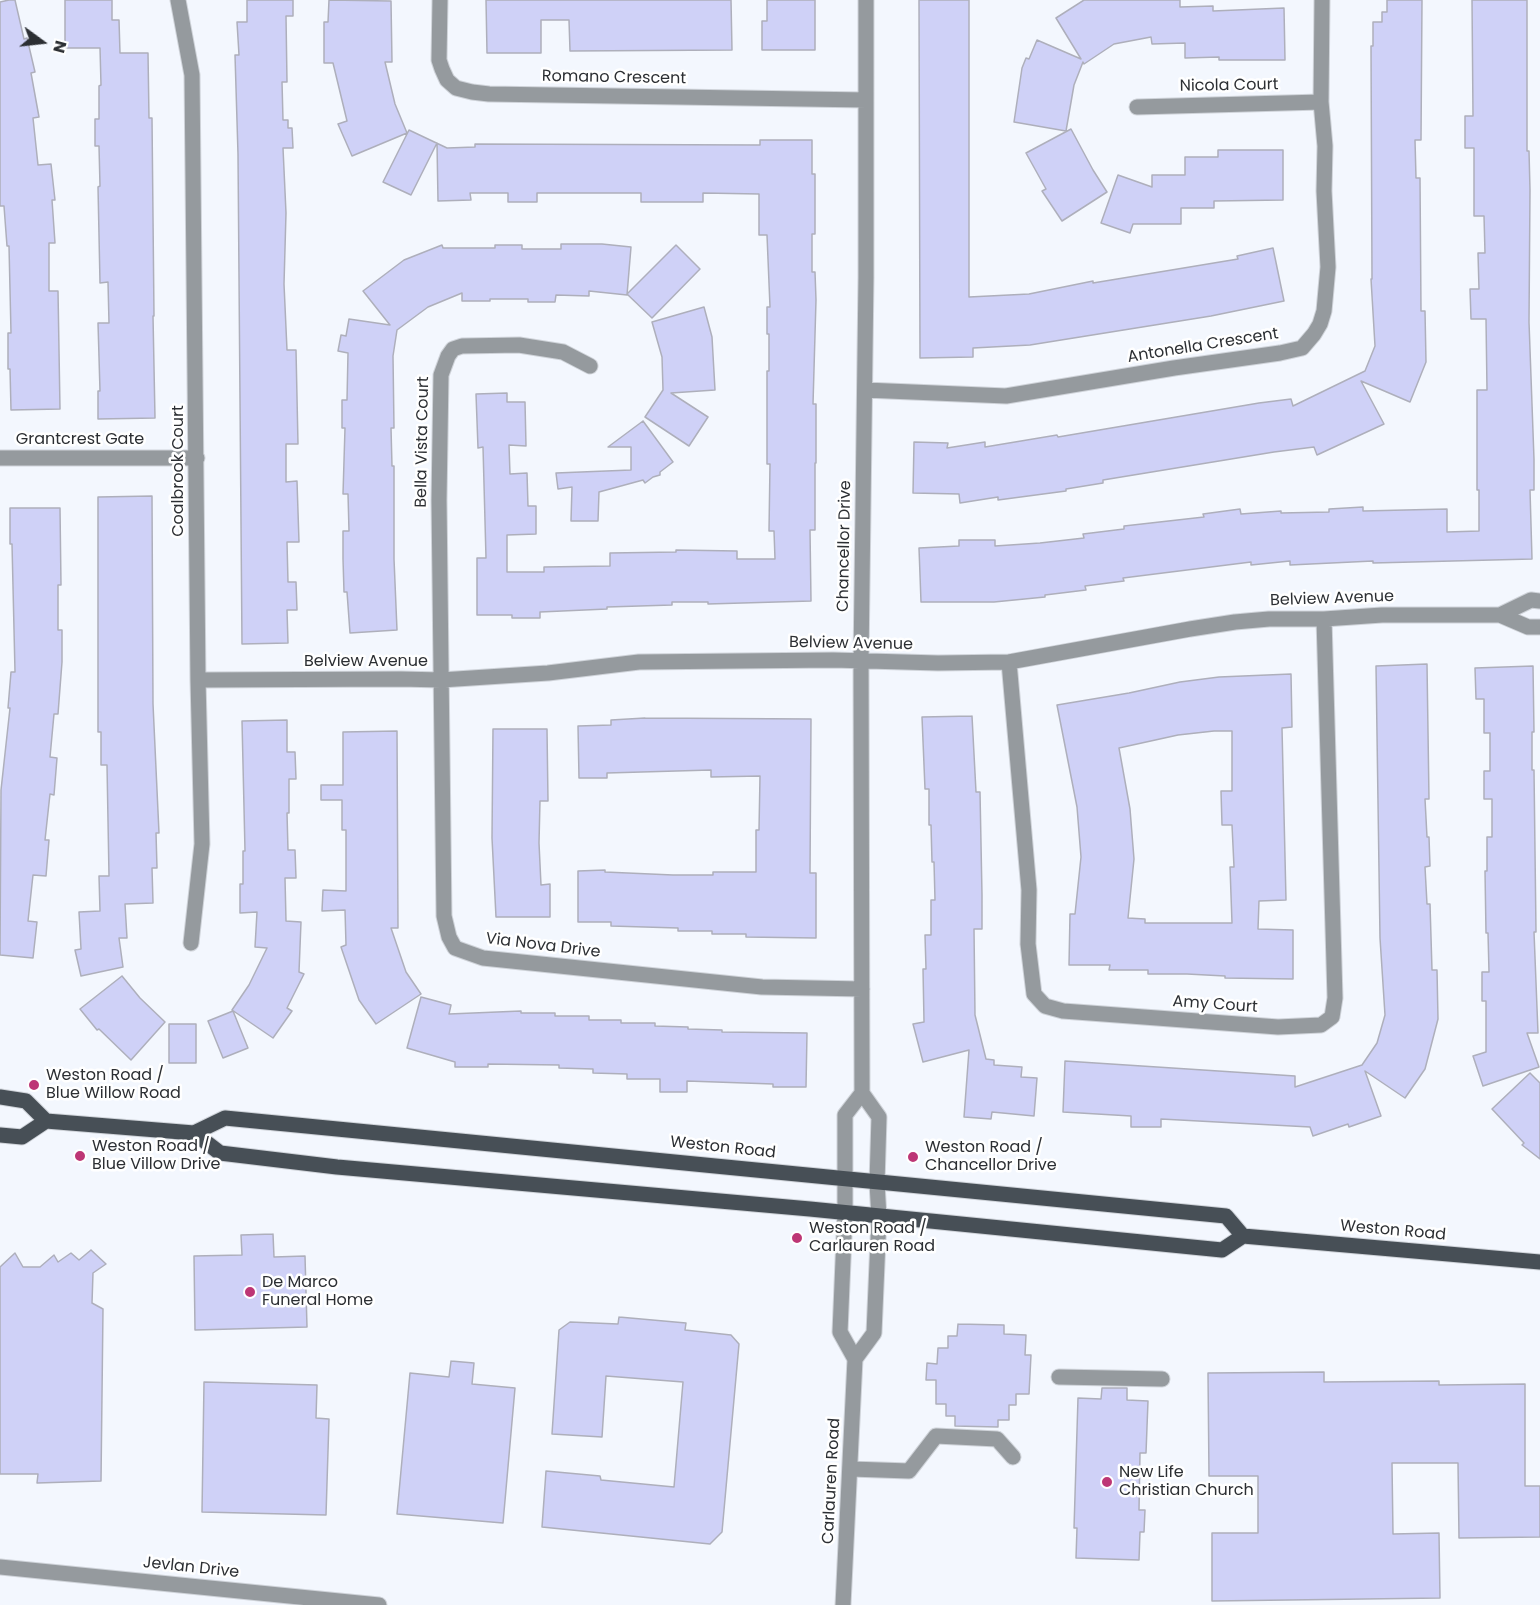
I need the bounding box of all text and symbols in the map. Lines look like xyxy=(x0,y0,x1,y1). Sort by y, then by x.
north arrow xyxy=(12,12,72,72)
text: N xyxy=(47,38,73,56)
street label: Romano Crescent xyxy=(542,67,686,89)
street label: Nicola Court xyxy=(1179,76,1279,96)
street label: Antonella Crescent xyxy=(1126,325,1280,367)
street label: Bella Vista Court xyxy=(412,376,434,508)
street label: Coalbrook Court xyxy=(169,405,189,537)
street label: Grantcrest Gate xyxy=(16,430,144,450)
street label: Chancellor Drive xyxy=(834,480,856,612)
street label: Belview Avenue xyxy=(1270,587,1394,611)
street label: Belview Avenue xyxy=(789,633,913,655)
street label: Belview Avenue xyxy=(304,652,428,672)
street label: Via Nova Drive xyxy=(485,929,601,963)
street label: Amy Court xyxy=(1172,992,1258,1018)
place label: Weston Road / Blue Willow Road xyxy=(46,1066,181,1104)
marker: Weston Road / Blue Willow Road xyxy=(27,1078,41,1092)
street label: Weston Road xyxy=(669,1133,777,1163)
place label: Weston Road / Blue Villow Drive xyxy=(92,1137,221,1175)
place label: Weston Road / Chancellor Drive xyxy=(925,1138,1057,1176)
marker: Weston Road / Blue Villow Drive xyxy=(73,1149,87,1163)
marker: Weston Road / Chancellor Drive xyxy=(906,1150,920,1164)
street label: Weston Road xyxy=(1339,1217,1447,1245)
place label: Weston Road / Carlauren Road xyxy=(809,1219,935,1257)
marker: Weston Road / Carlauren Road xyxy=(790,1231,804,1245)
place label: De Marco Funeral Home xyxy=(262,1273,373,1311)
marker: De Marco Funeral Home xyxy=(243,1285,257,1299)
street label: Carlauren Road xyxy=(819,1418,845,1544)
place label: New Life Christian Church xyxy=(1119,1463,1254,1501)
marker: New Life Christian Church xyxy=(1100,1475,1114,1489)
street label: Jevlan Drive xyxy=(142,1553,240,1583)

